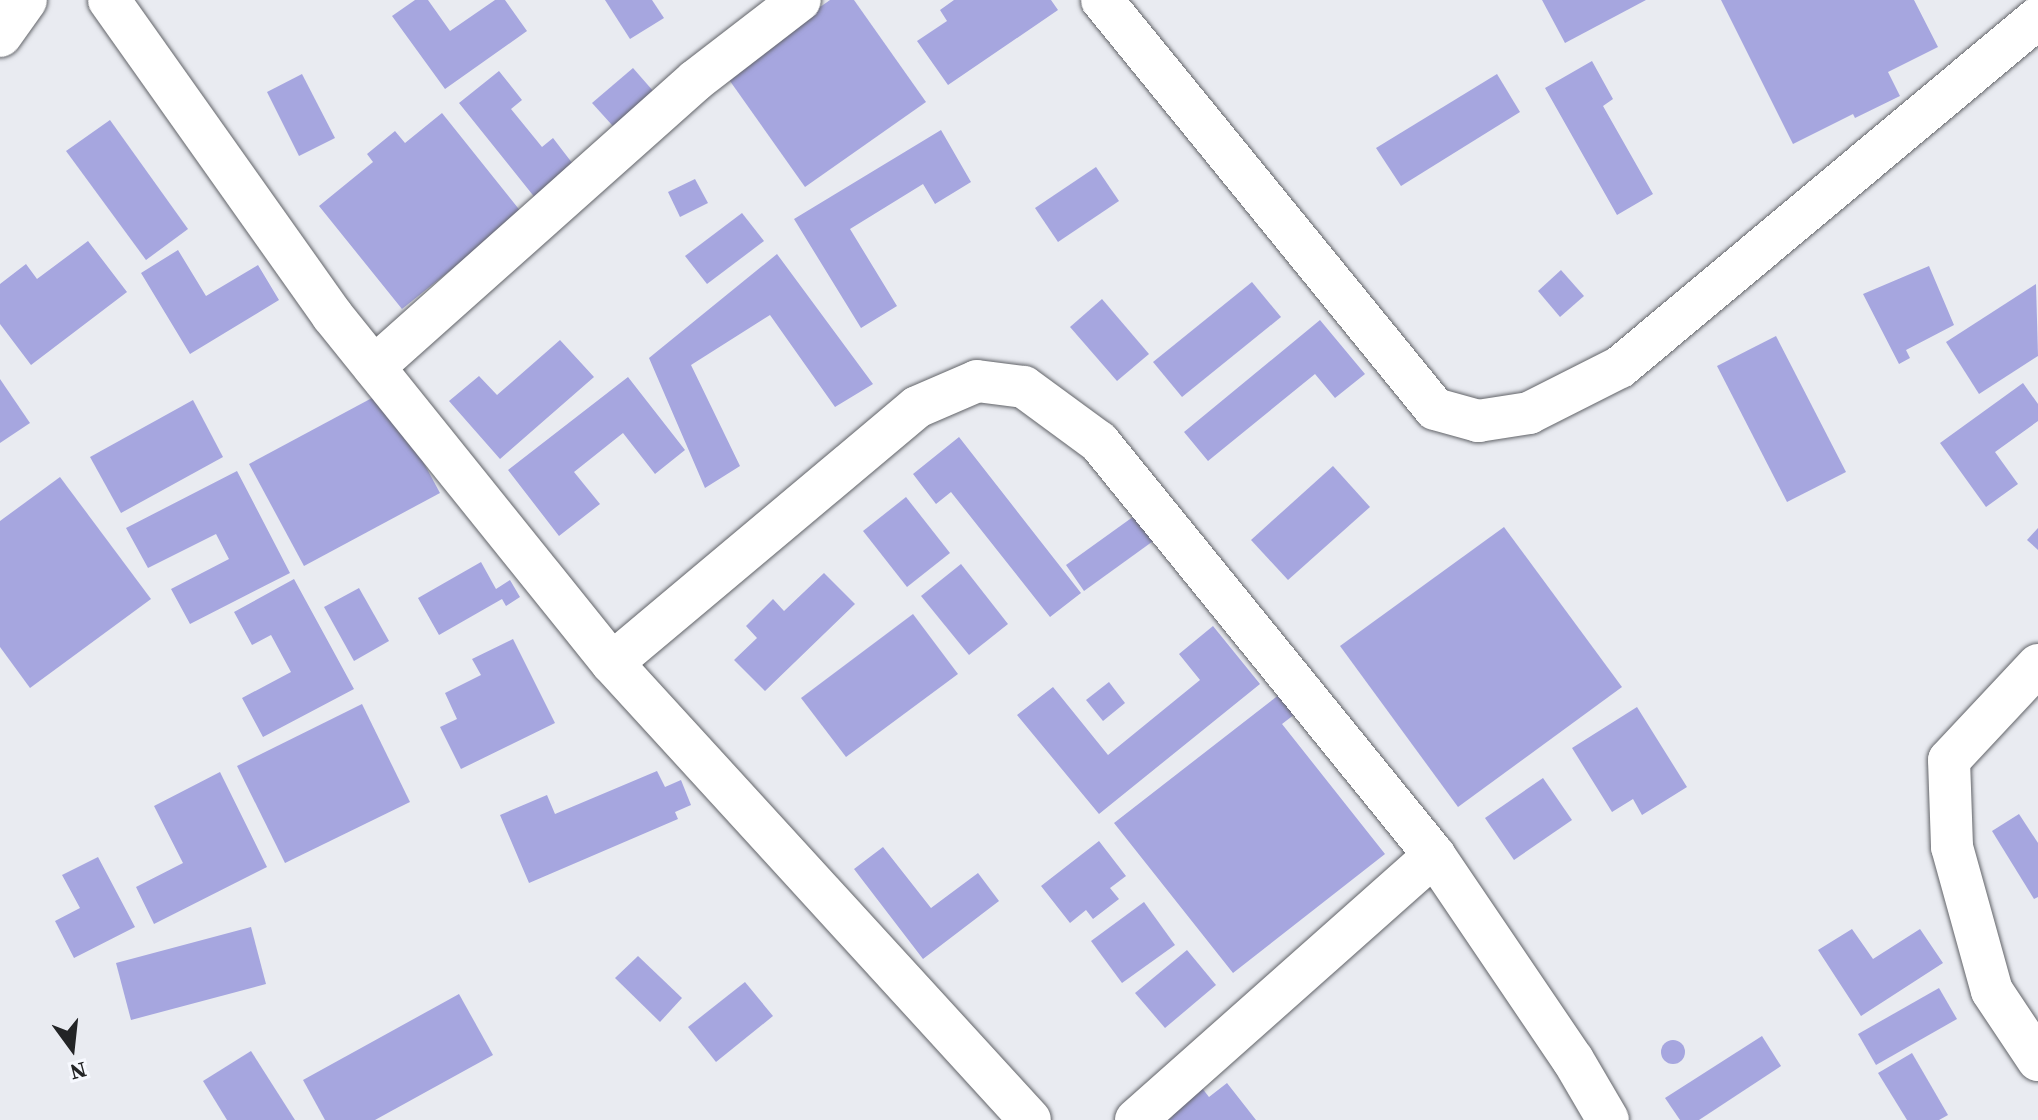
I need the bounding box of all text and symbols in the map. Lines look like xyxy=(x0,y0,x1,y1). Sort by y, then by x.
north arrow xyxy=(32,1008,112,1088)
text: N xyxy=(67,1055,90,1088)

